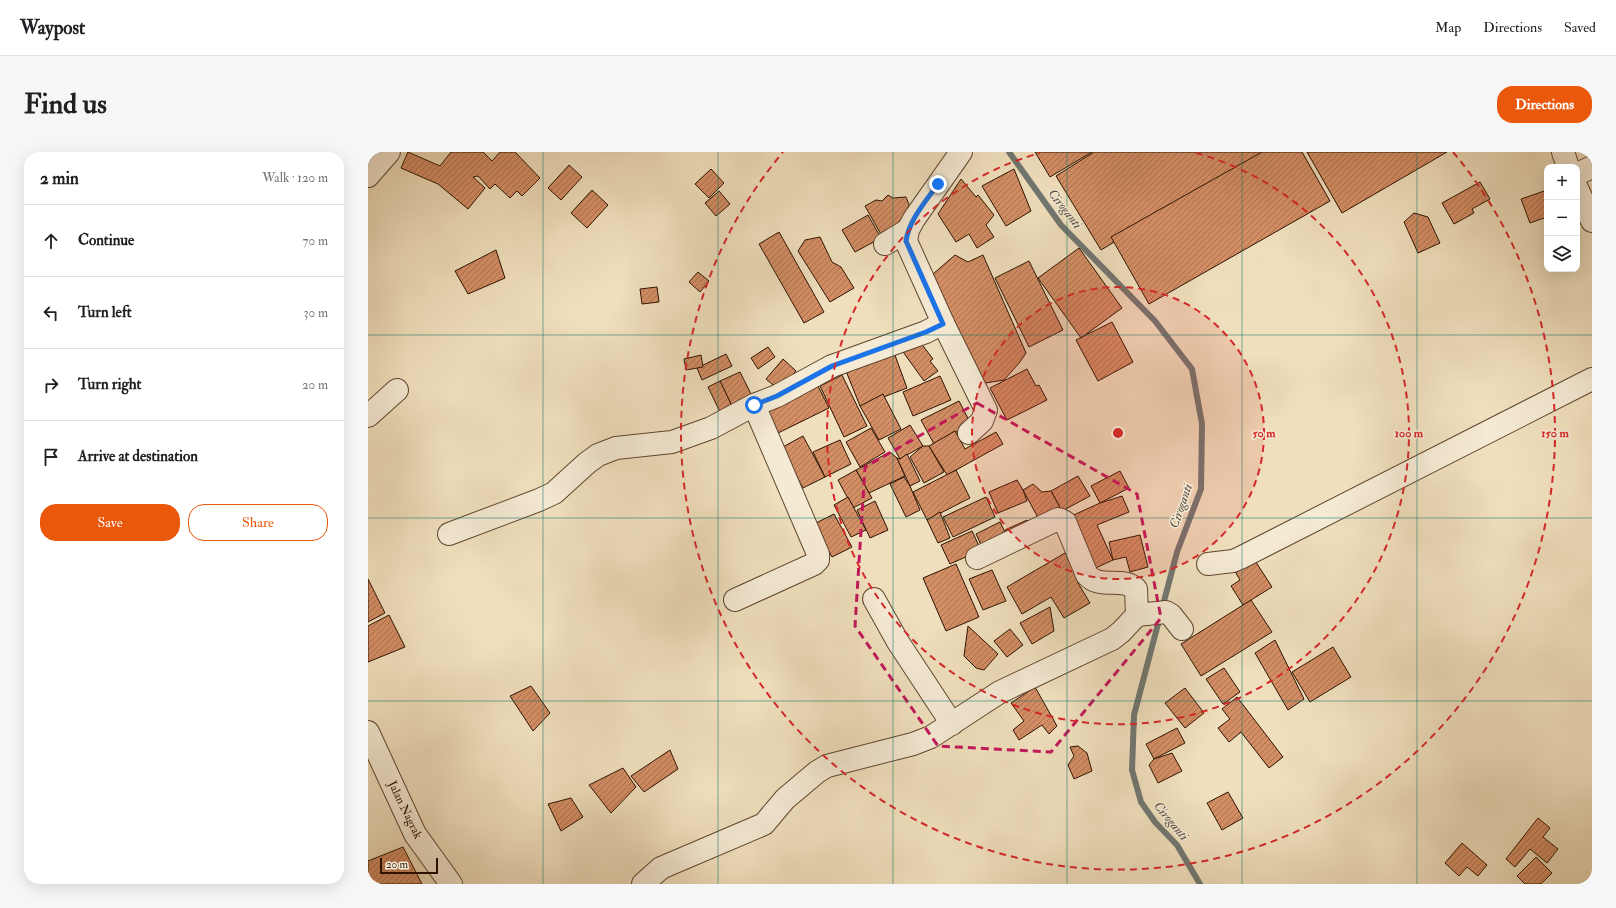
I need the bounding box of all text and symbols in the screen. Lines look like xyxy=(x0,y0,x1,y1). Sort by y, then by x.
text: Waypost xyxy=(20,16,85,40)
text: Map xyxy=(1435,19,1461,36)
text: Directions xyxy=(1483,19,1542,36)
text: Saved xyxy=(1564,19,1596,36)
button: Directions xyxy=(1497,86,1592,123)
text: Find us xyxy=(24,87,107,122)
map controls xyxy=(1544,164,1580,272)
button: + xyxy=(1544,164,1580,200)
text: 2 min xyxy=(40,168,79,189)
text: Walk · 120 m xyxy=(262,170,328,186)
route end xyxy=(929,175,947,193)
water label: Ciroganti xyxy=(1045,186,1086,232)
button: − xyxy=(1544,200,1580,236)
icon: ahead xyxy=(40,230,62,252)
text: Continue xyxy=(78,231,134,250)
text: 70 m xyxy=(303,233,328,249)
button: layers xyxy=(1544,236,1580,272)
icon: left xyxy=(40,302,62,324)
text: Turn left xyxy=(78,303,132,322)
text: 30 m xyxy=(304,305,328,321)
icon: right xyxy=(40,374,62,396)
text: Turn right xyxy=(78,375,141,394)
text: 20 m xyxy=(302,377,328,393)
route start xyxy=(745,396,763,414)
centre of rings xyxy=(1111,426,1125,440)
text: 50 m xyxy=(1252,426,1276,441)
text: 100 m xyxy=(1395,426,1424,441)
text: 150 m xyxy=(1541,426,1569,441)
icon: arrive xyxy=(40,446,62,468)
text: Arrive at destination xyxy=(78,447,198,466)
water label: Ciroganti xyxy=(1166,481,1196,530)
button: Save xyxy=(40,504,180,541)
button: Share xyxy=(188,504,328,541)
street label: Jalan Nagrak xyxy=(384,778,426,842)
water label: Ciroganti xyxy=(1150,798,1192,844)
scale bar xyxy=(380,856,438,875)
text: 20 m xyxy=(386,858,408,871)

